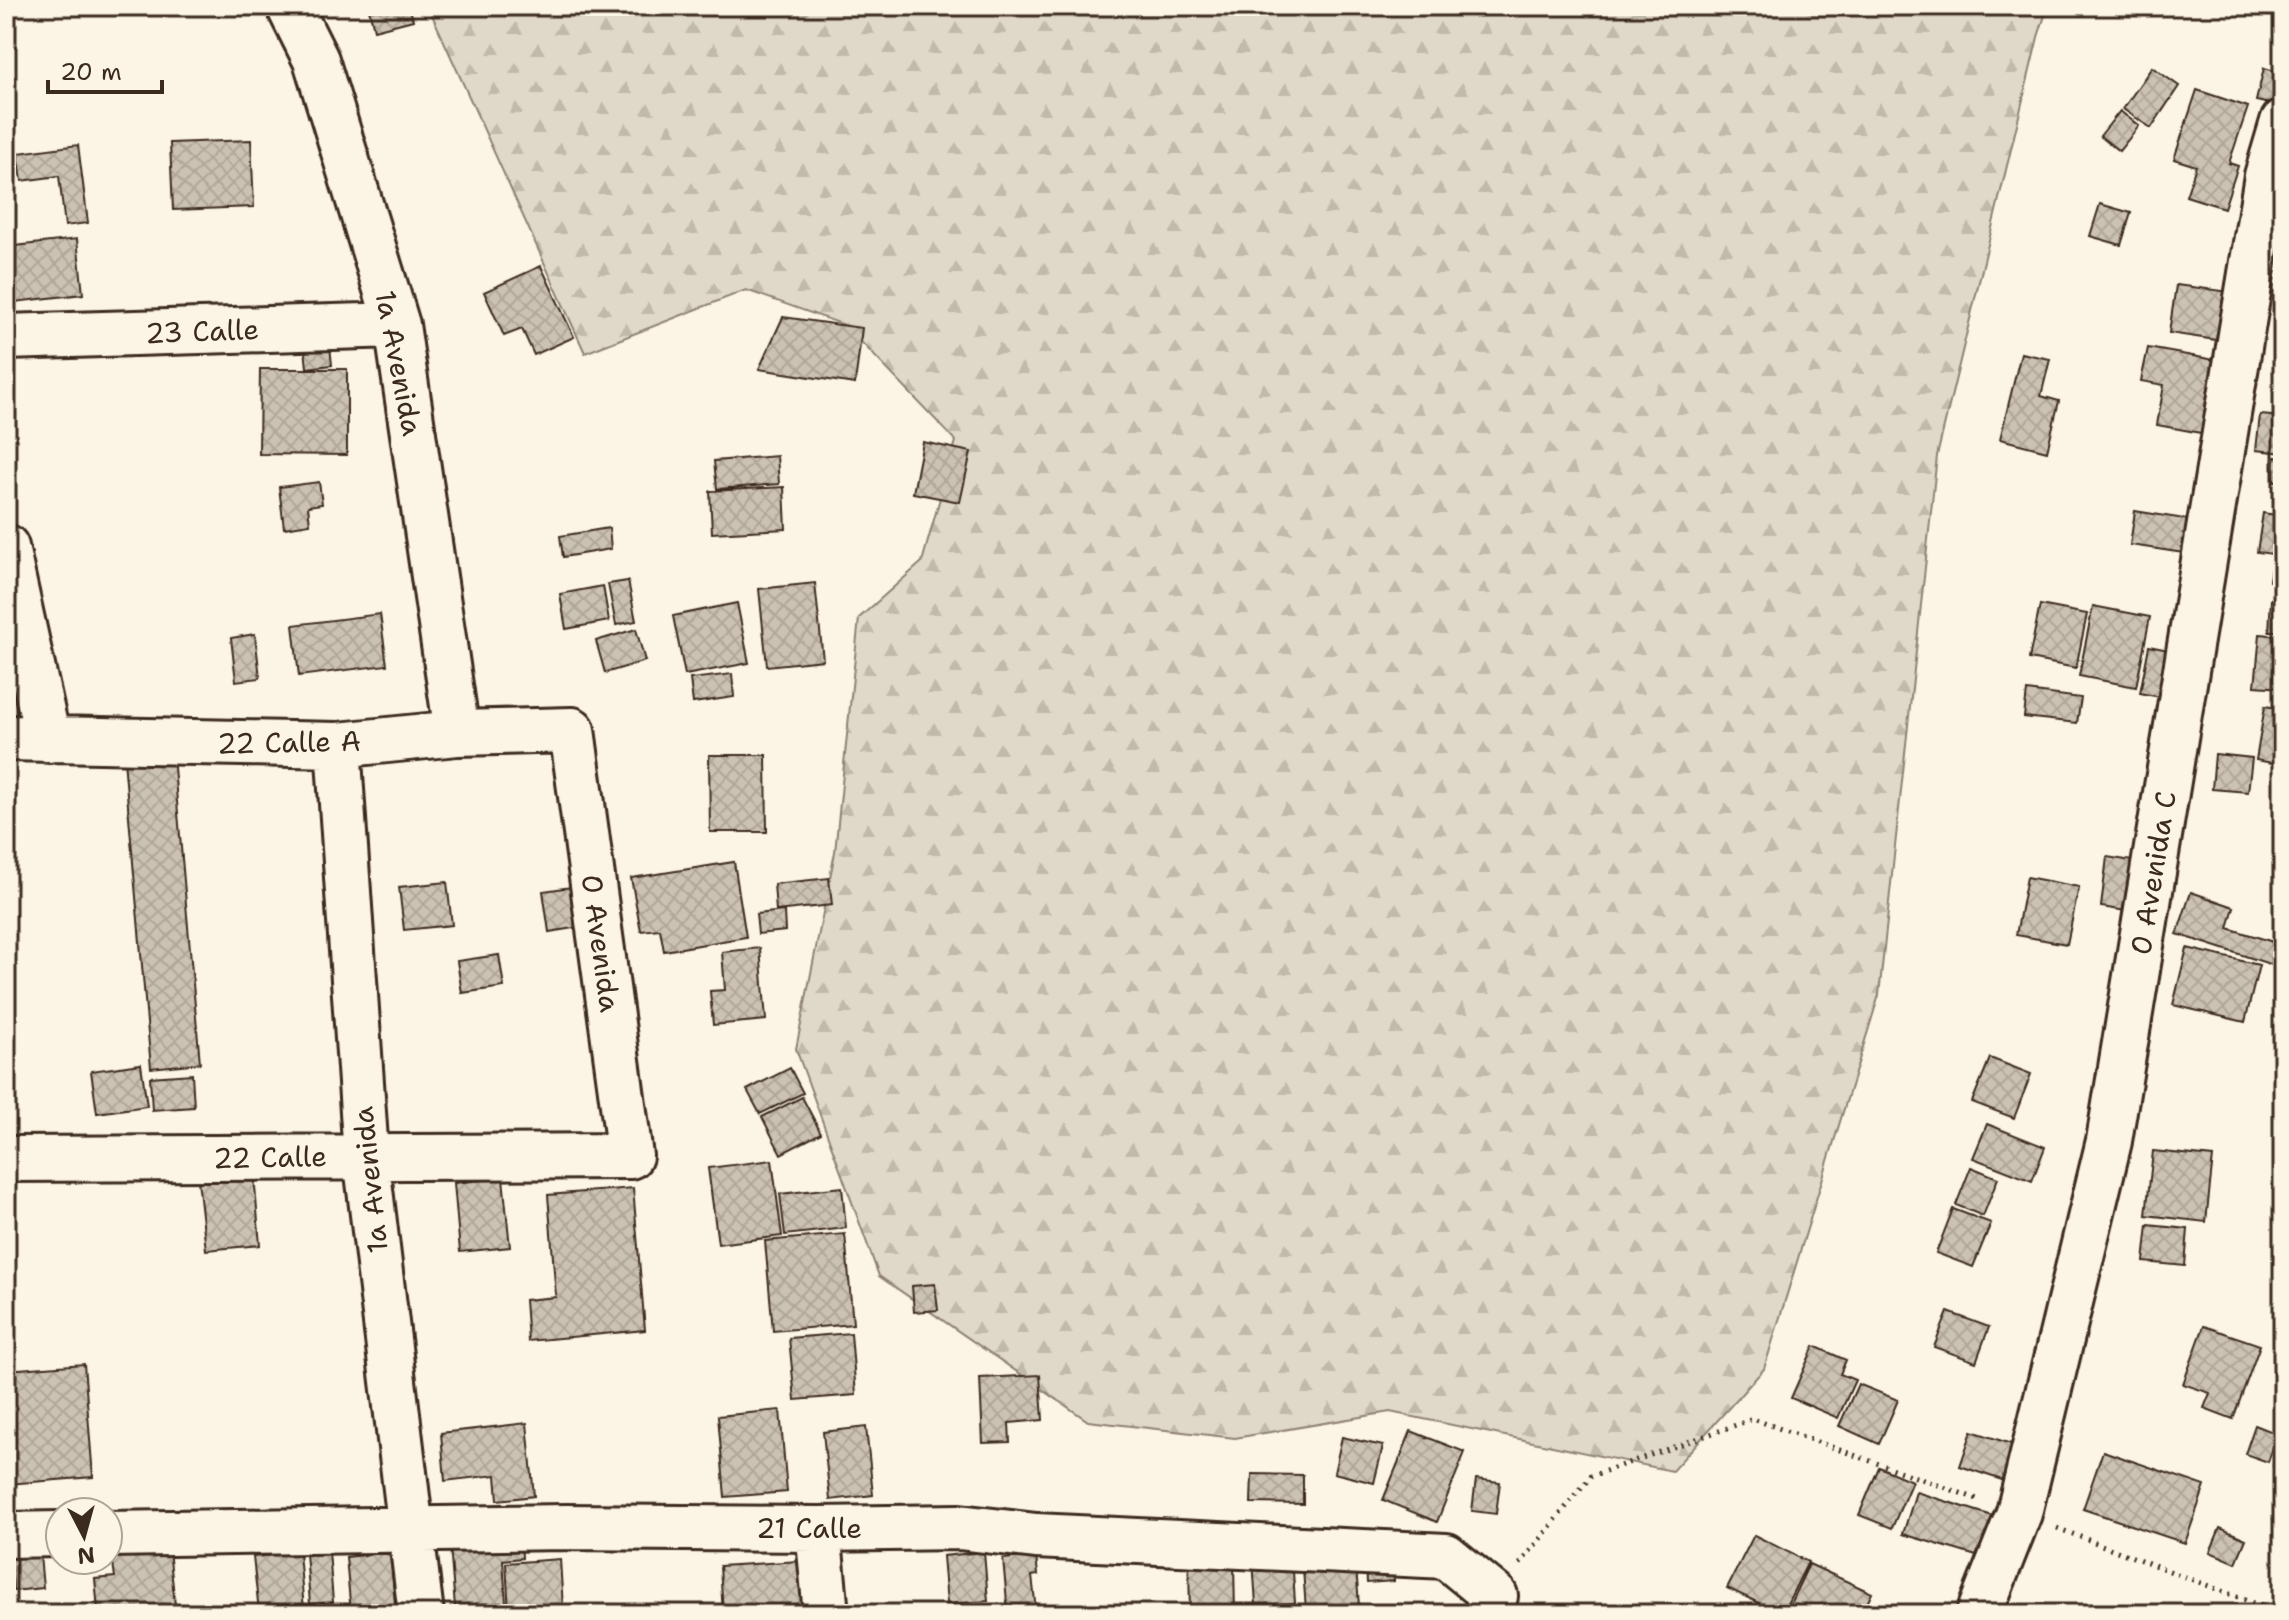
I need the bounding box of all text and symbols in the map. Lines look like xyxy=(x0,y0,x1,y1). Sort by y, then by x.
scale bar xyxy=(48,44,162,94)
text: 20 m xyxy=(60,56,122,88)
street label: 1a Avenida xyxy=(366,287,432,439)
street label: 23 Calle xyxy=(144,310,260,352)
street label: 22 Calle A xyxy=(217,722,361,762)
street label: 0 Avenida C xyxy=(2121,788,2185,958)
street label: 0 Avenida xyxy=(573,872,629,1014)
street label: 1a Avenida xyxy=(343,1105,397,1255)
street label: 22 Calle xyxy=(213,1137,327,1177)
north arrow xyxy=(44,1496,124,1576)
street label: 21 Calle xyxy=(756,1509,862,1547)
text: N xyxy=(76,1540,96,1571)

